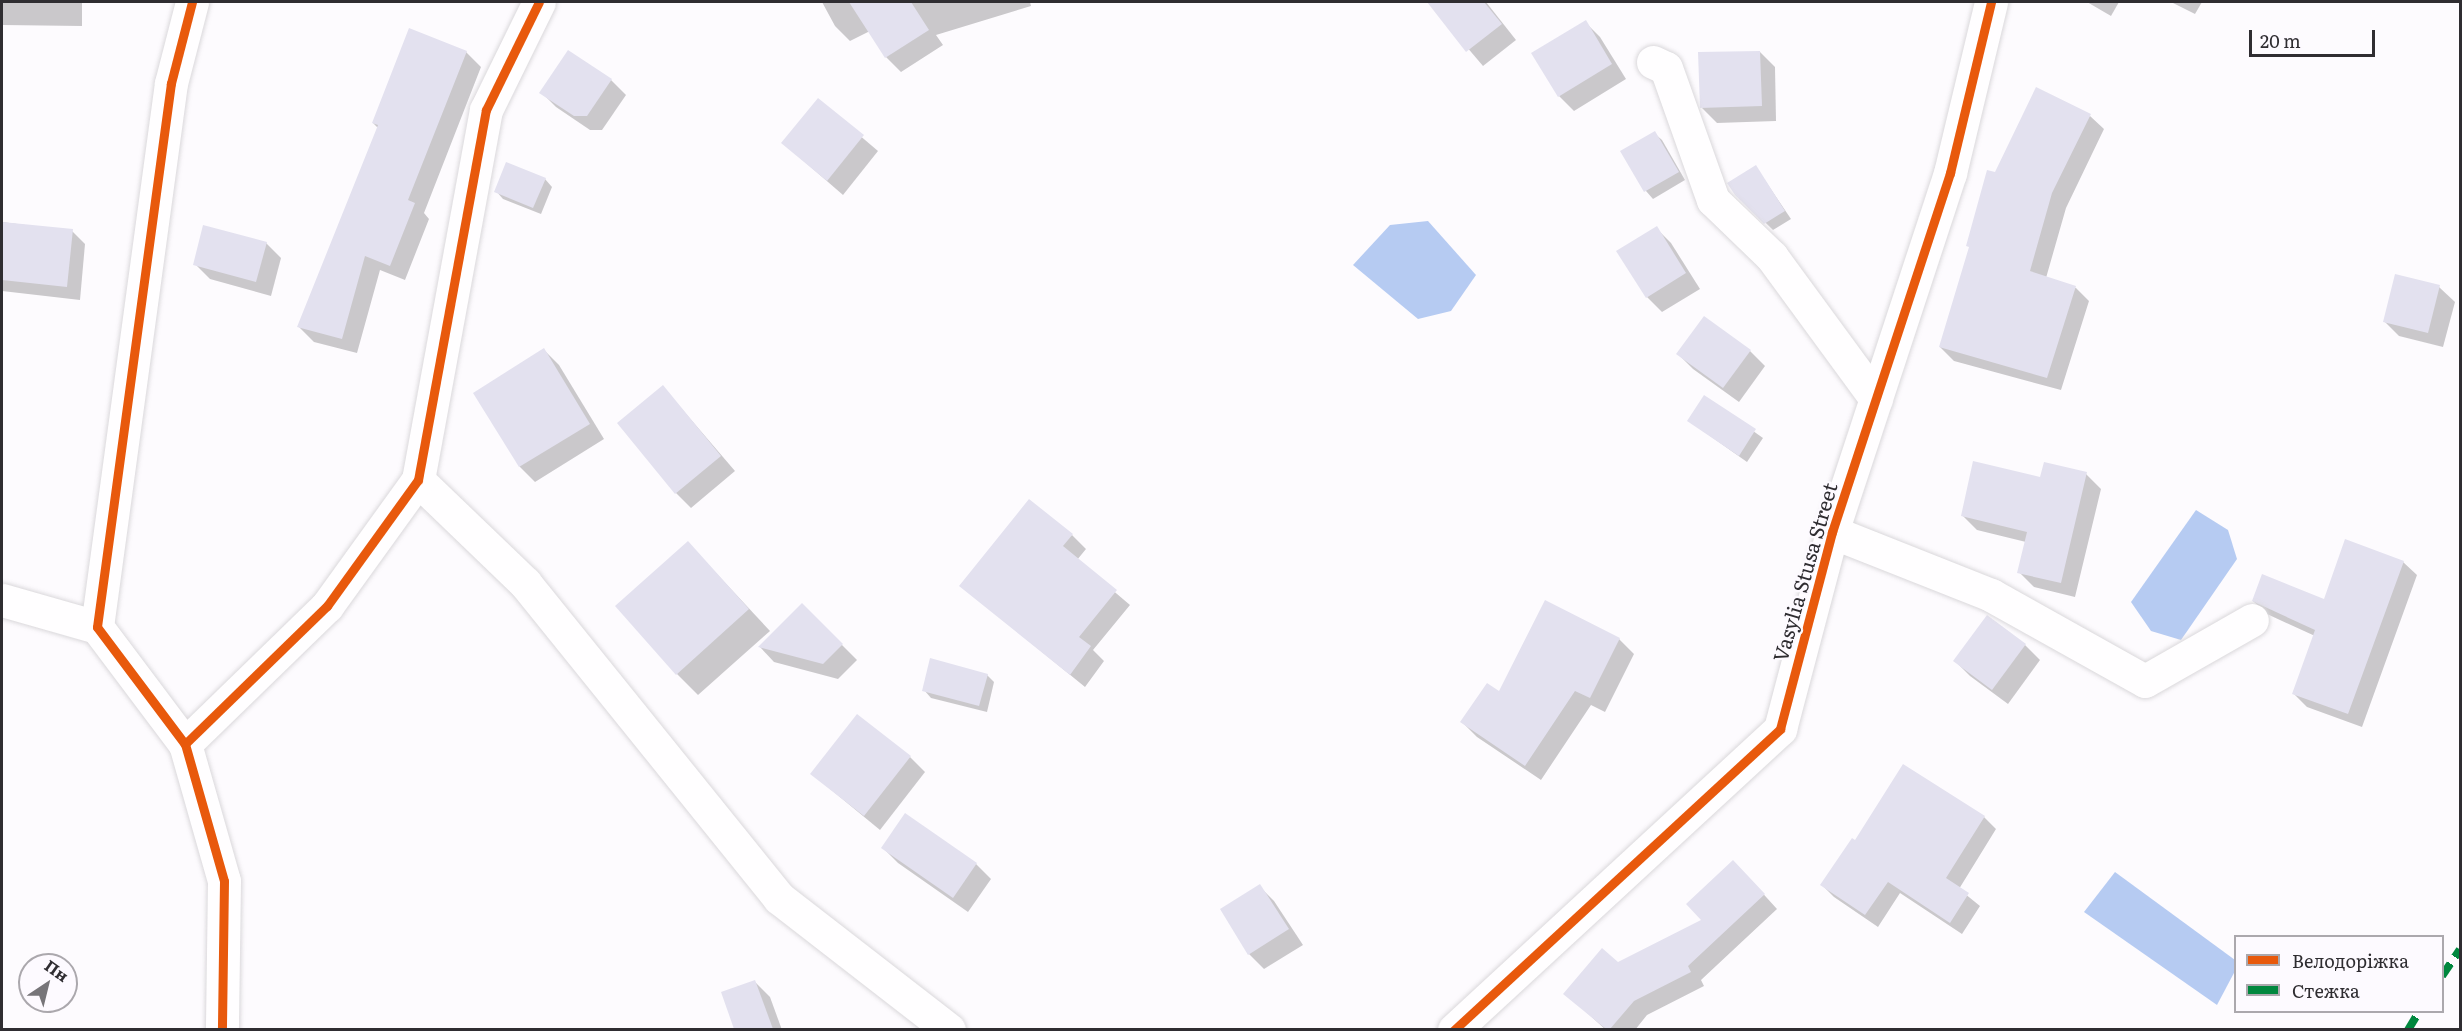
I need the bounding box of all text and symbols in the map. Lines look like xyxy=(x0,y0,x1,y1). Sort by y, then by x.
scale bar xyxy=(2252,18,2378,56)
text: 20 m xyxy=(2260,27,2301,54)
street label: Vasylia Stusa Street xyxy=(1767,480,1841,664)
legend xyxy=(2234,935,2444,1013)
text: Велодоріжка xyxy=(2292,947,2409,974)
north arrow xyxy=(18,953,78,1013)
text: Пн xyxy=(40,953,74,987)
text: Стежка xyxy=(2292,977,2360,1004)

